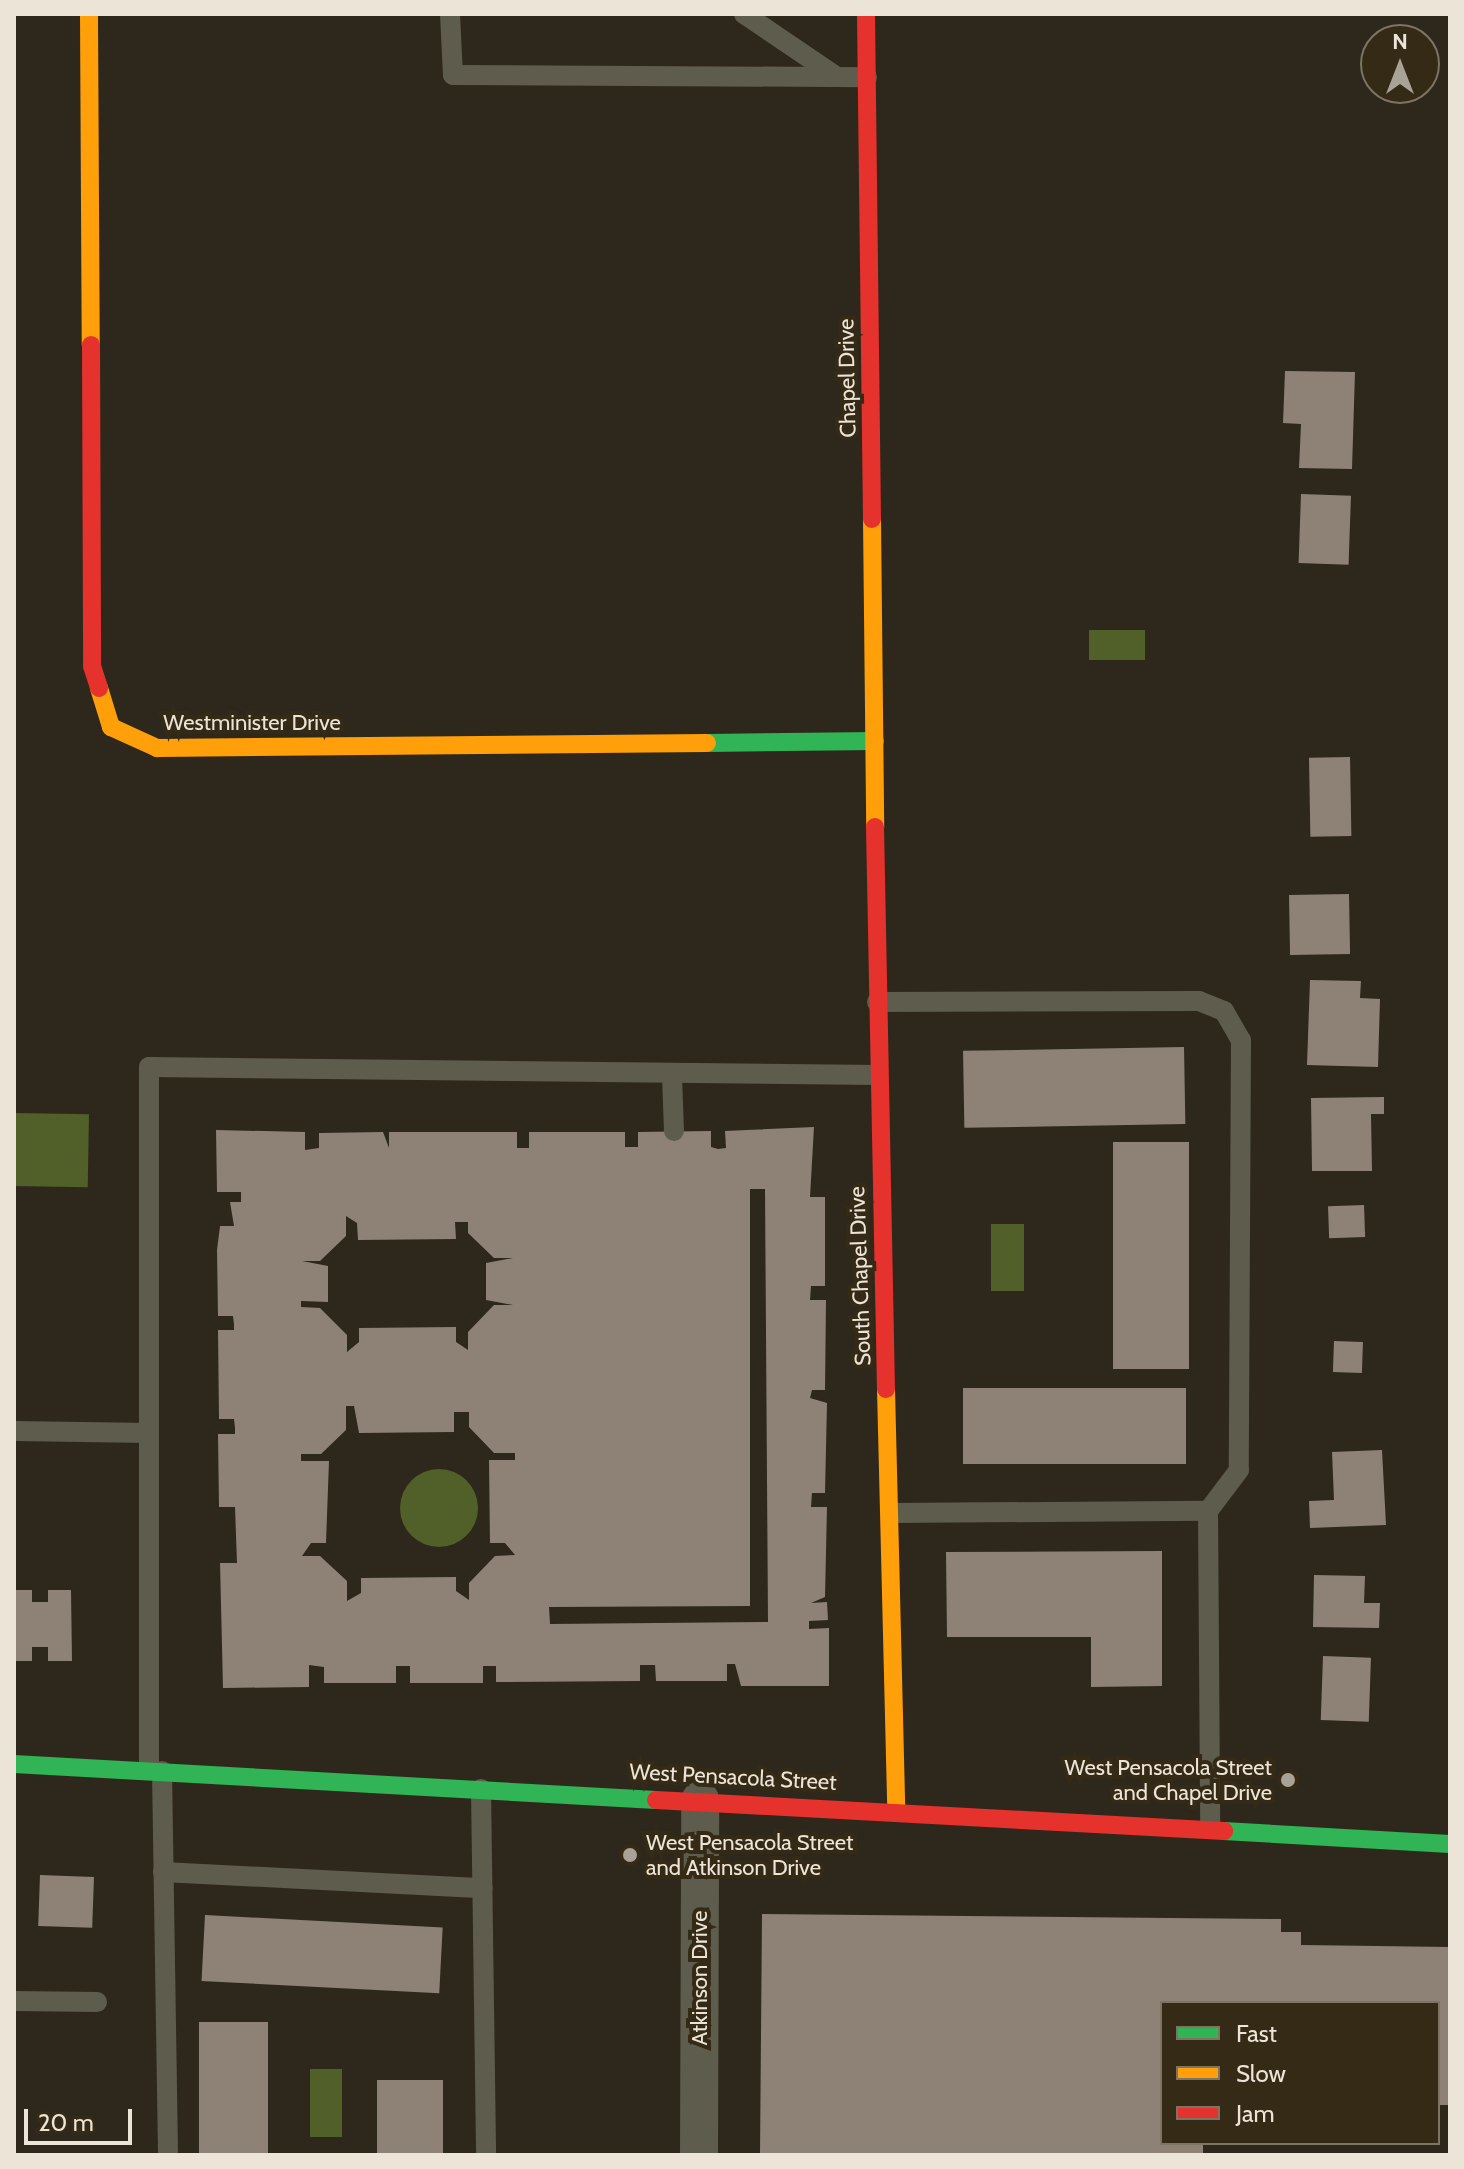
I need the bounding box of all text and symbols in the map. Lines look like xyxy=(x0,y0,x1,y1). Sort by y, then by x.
north arrow xyxy=(1360,24,1440,104)
text: N xyxy=(1392,28,1408,55)
street label: Chapel Drive xyxy=(833,318,861,438)
street label: Westminister Drive xyxy=(163,710,341,736)
street label: South Chapel Drive xyxy=(844,1186,876,1366)
place label: West Pensacola Street and Chapel Drive xyxy=(1065,1754,1272,1806)
street label: West Pensacola Street xyxy=(629,1758,837,1796)
marker: West Pensacola Street and Chapel Drive xyxy=(1279,1771,1297,1789)
place label: West Pensacola Street and Atkinson Drive xyxy=(646,1829,853,1880)
marker: West Pensacola Street and Atkinson Drive xyxy=(621,1846,639,1864)
street label: Atkinson Drive xyxy=(687,1911,713,2045)
legend xyxy=(1160,2001,1440,2145)
text: Fast xyxy=(1236,2019,1277,2048)
text: Slow xyxy=(1236,2059,1286,2088)
scale bar xyxy=(28,2093,136,2143)
text: Jam xyxy=(1236,2099,1274,2128)
text: 20 m xyxy=(38,2108,94,2137)

